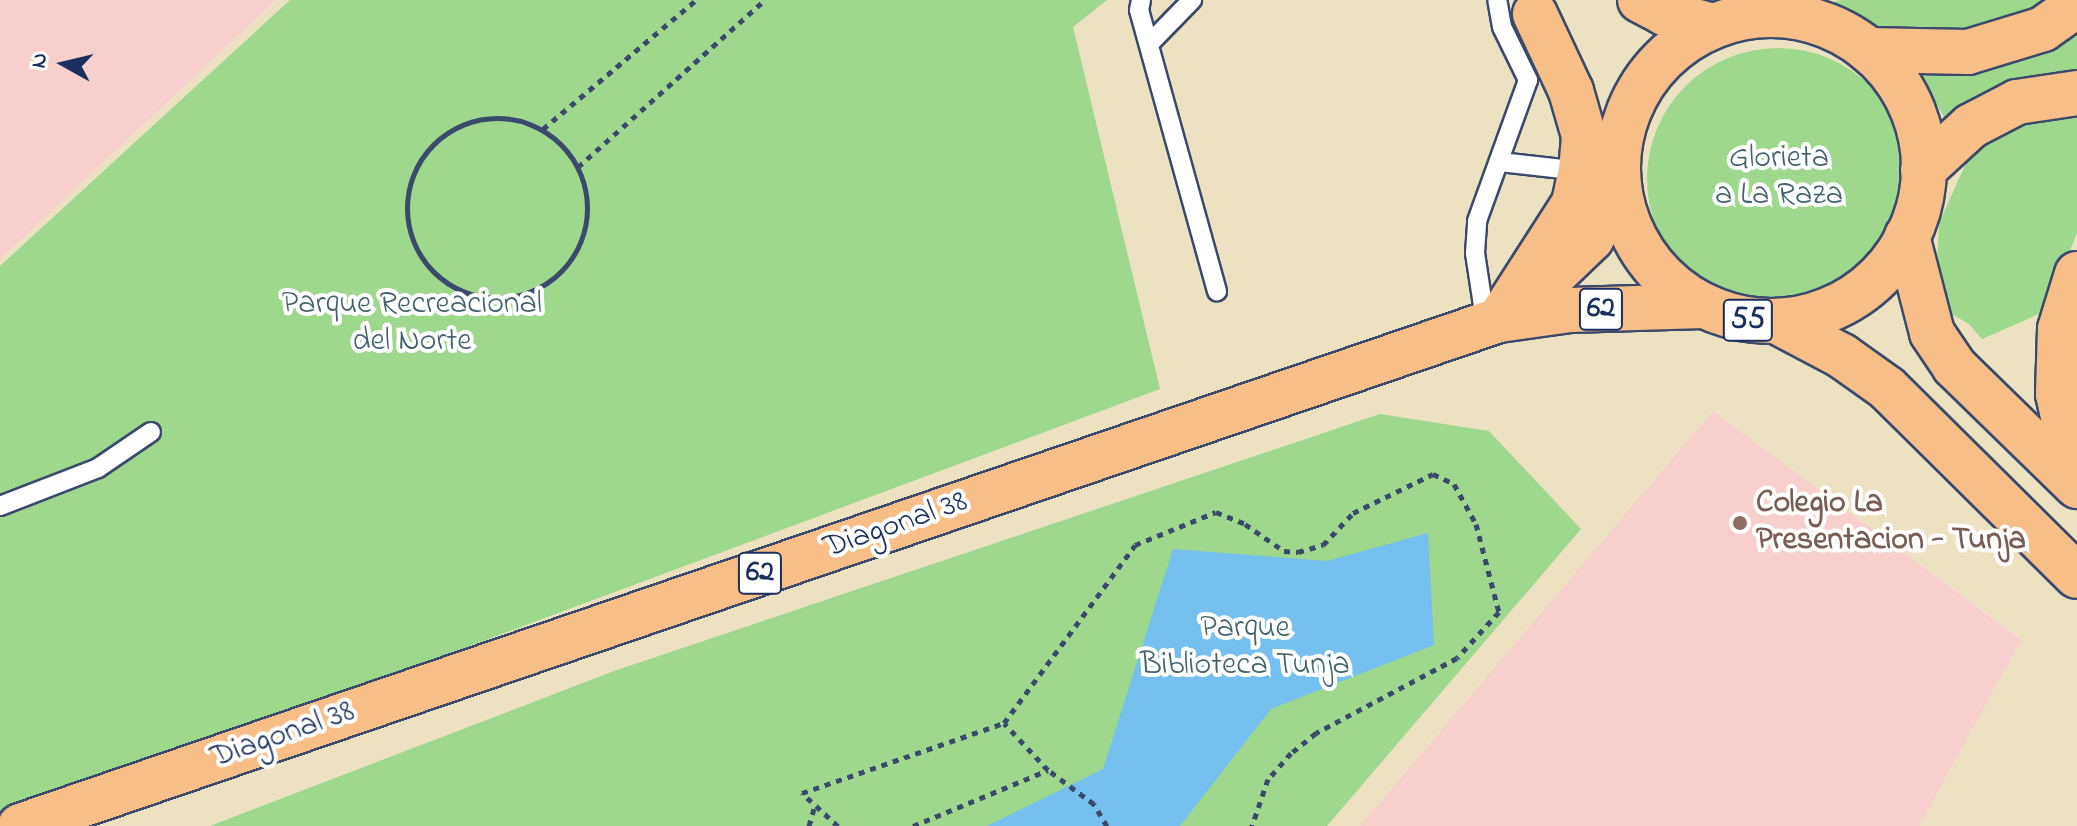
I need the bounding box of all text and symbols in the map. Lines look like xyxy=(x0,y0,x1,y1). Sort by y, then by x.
north arrow xyxy=(24,24,104,104)
text: N xyxy=(23,51,57,70)
park label: Glorieta a La Raza xyxy=(1715,141,1843,216)
road number: 62 xyxy=(1577,283,1625,335)
park label: Parque Recreacional del Norte xyxy=(282,287,542,362)
road number: 55 xyxy=(1722,294,1774,346)
street label: Diagonal 38 xyxy=(819,484,973,568)
place label: Colegio La Presentacion - Tunja xyxy=(1756,486,2026,561)
marker: Colegio La Presentacion - Tunja xyxy=(1731,514,1749,532)
road number: 62 xyxy=(736,547,784,599)
park label: Parque Biblioteca Tunja xyxy=(1140,611,1350,686)
street label: Diagonal 38 xyxy=(206,694,360,778)

